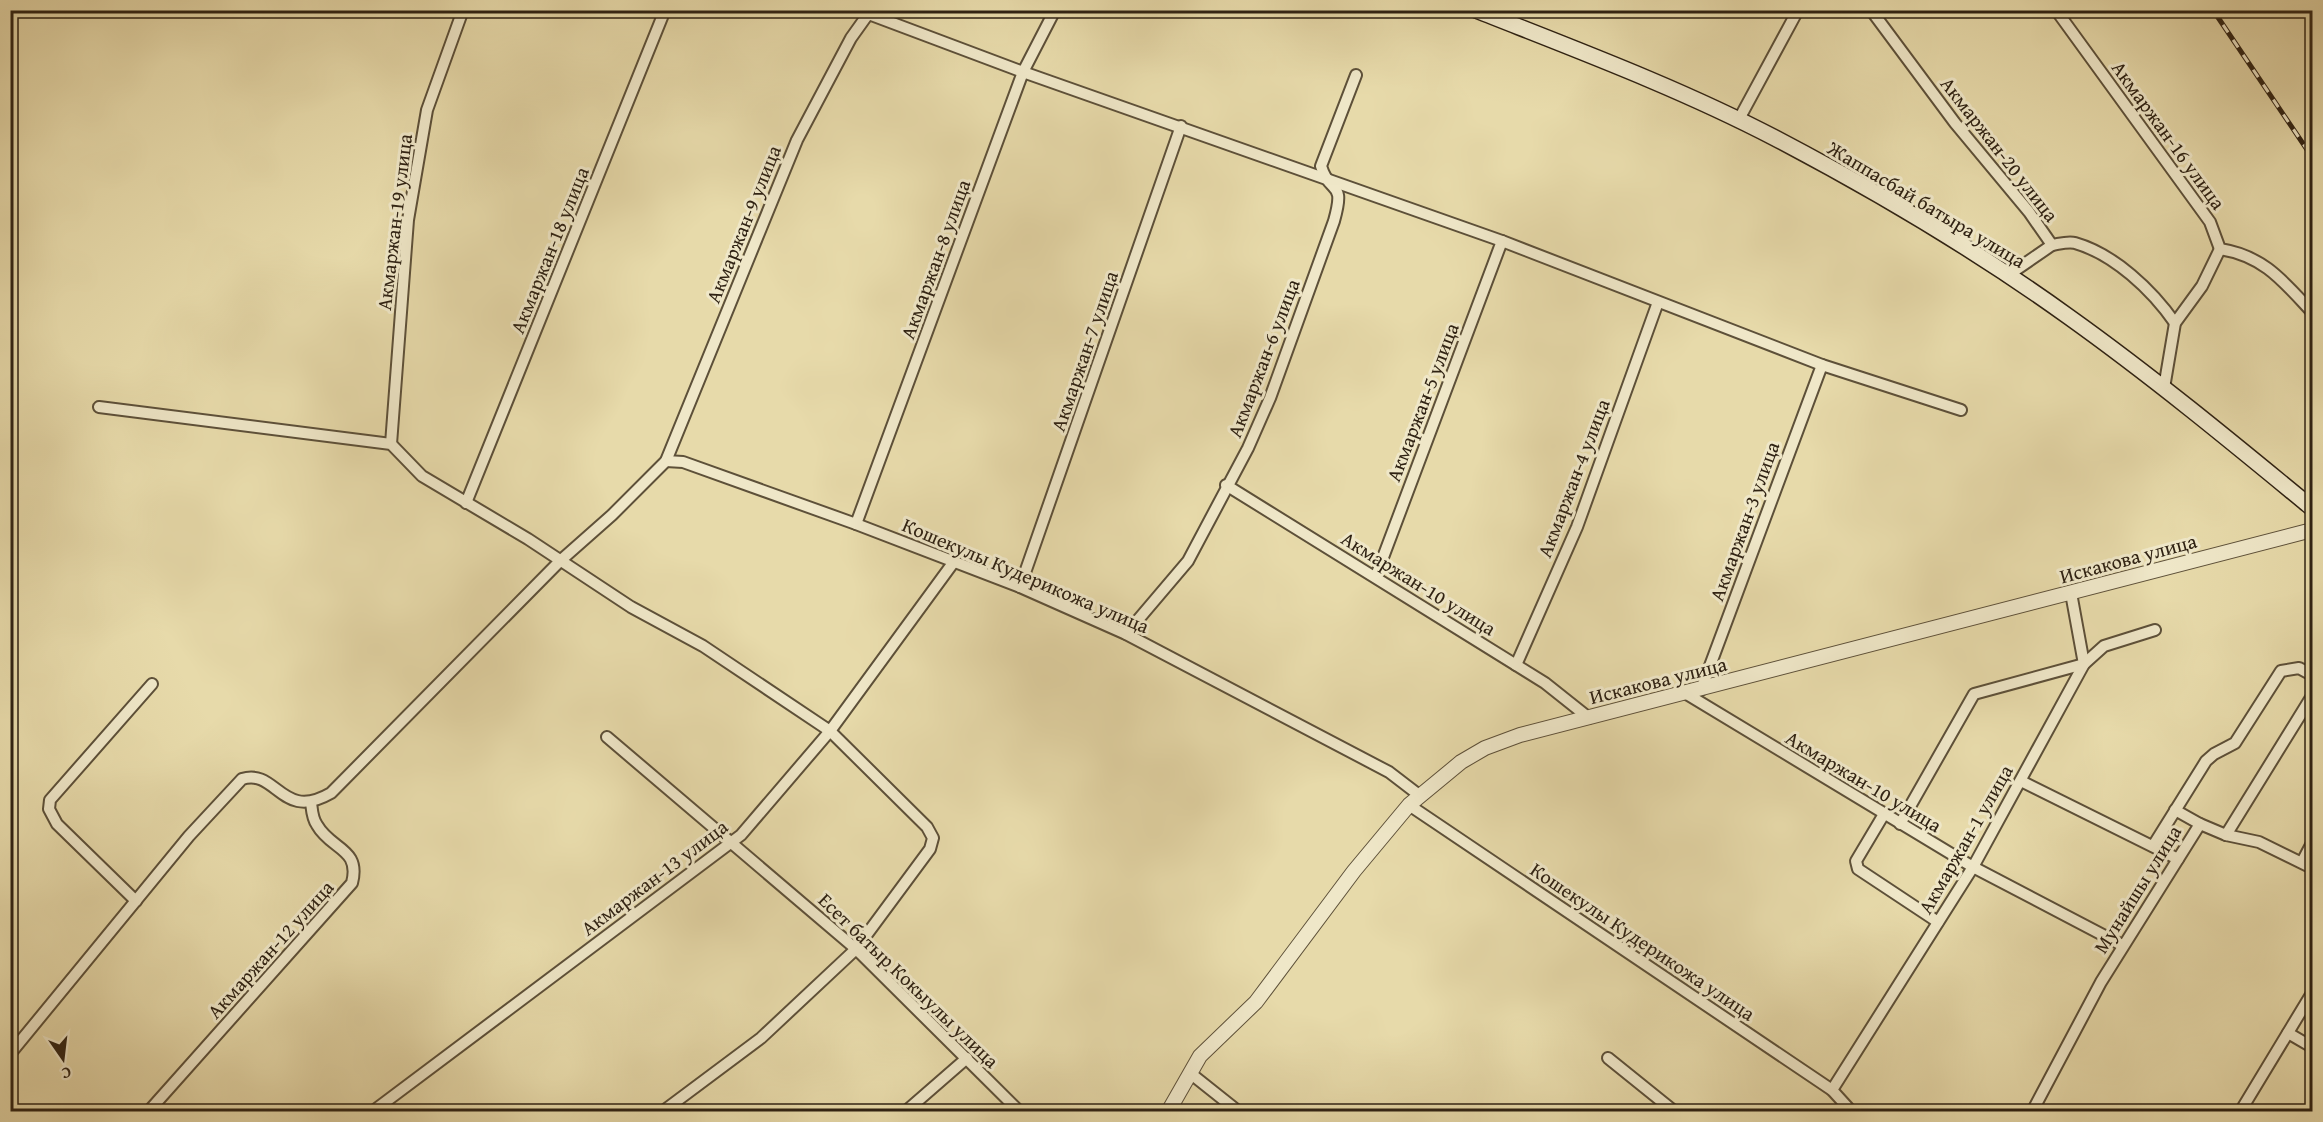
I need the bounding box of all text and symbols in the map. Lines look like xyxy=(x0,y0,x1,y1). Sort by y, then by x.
street label: Акмаржан-16 улица xyxy=(2105,55,2233,216)
street label: Акмаржан-20 улица xyxy=(1934,70,2066,228)
street label: Акмаржан-19 улица xyxy=(369,132,419,312)
street label: Жаппасбай батыра улица xyxy=(1822,133,2032,275)
street label: Акмаржан-9 улица xyxy=(698,140,788,307)
street label: Акмаржан-18 улица xyxy=(502,162,596,338)
street label: Акмаржан-8 улица xyxy=(893,175,977,343)
street label: Акмаржан-7 улица xyxy=(1043,266,1125,435)
street label: Акмаржан-6 улица xyxy=(1219,274,1307,442)
street label: Акмаржан-5 улица xyxy=(1378,318,1466,486)
street label: Акмаржан-4 улица xyxy=(1529,394,1617,562)
street label: Акмаржан-3 улица xyxy=(1702,437,1786,605)
street label: Кошекулы Кудерикожа улица xyxy=(898,510,1154,640)
street label: Акмаржан-10 улица xyxy=(1336,524,1502,643)
street label: Искакова улица xyxy=(2056,526,2200,590)
street label: Искакова улица xyxy=(1586,649,1730,711)
street label: Акмаржан-10 улица xyxy=(1780,723,1948,839)
street label: Акмаржан-1 улица xyxy=(1910,759,2020,919)
street label: Акмаржан-13 улица xyxy=(574,812,734,942)
street label: Мунайшы улица xyxy=(2086,819,2188,959)
street label: Кошекулы Кудерикожа улица xyxy=(1525,855,1762,1028)
street label: Акмаржан-12 улица xyxy=(200,873,340,1025)
street label: Есет батыр Кокыулы улица xyxy=(812,886,1006,1075)
north arrow xyxy=(33,1029,93,1089)
text: С xyxy=(59,1061,74,1086)

